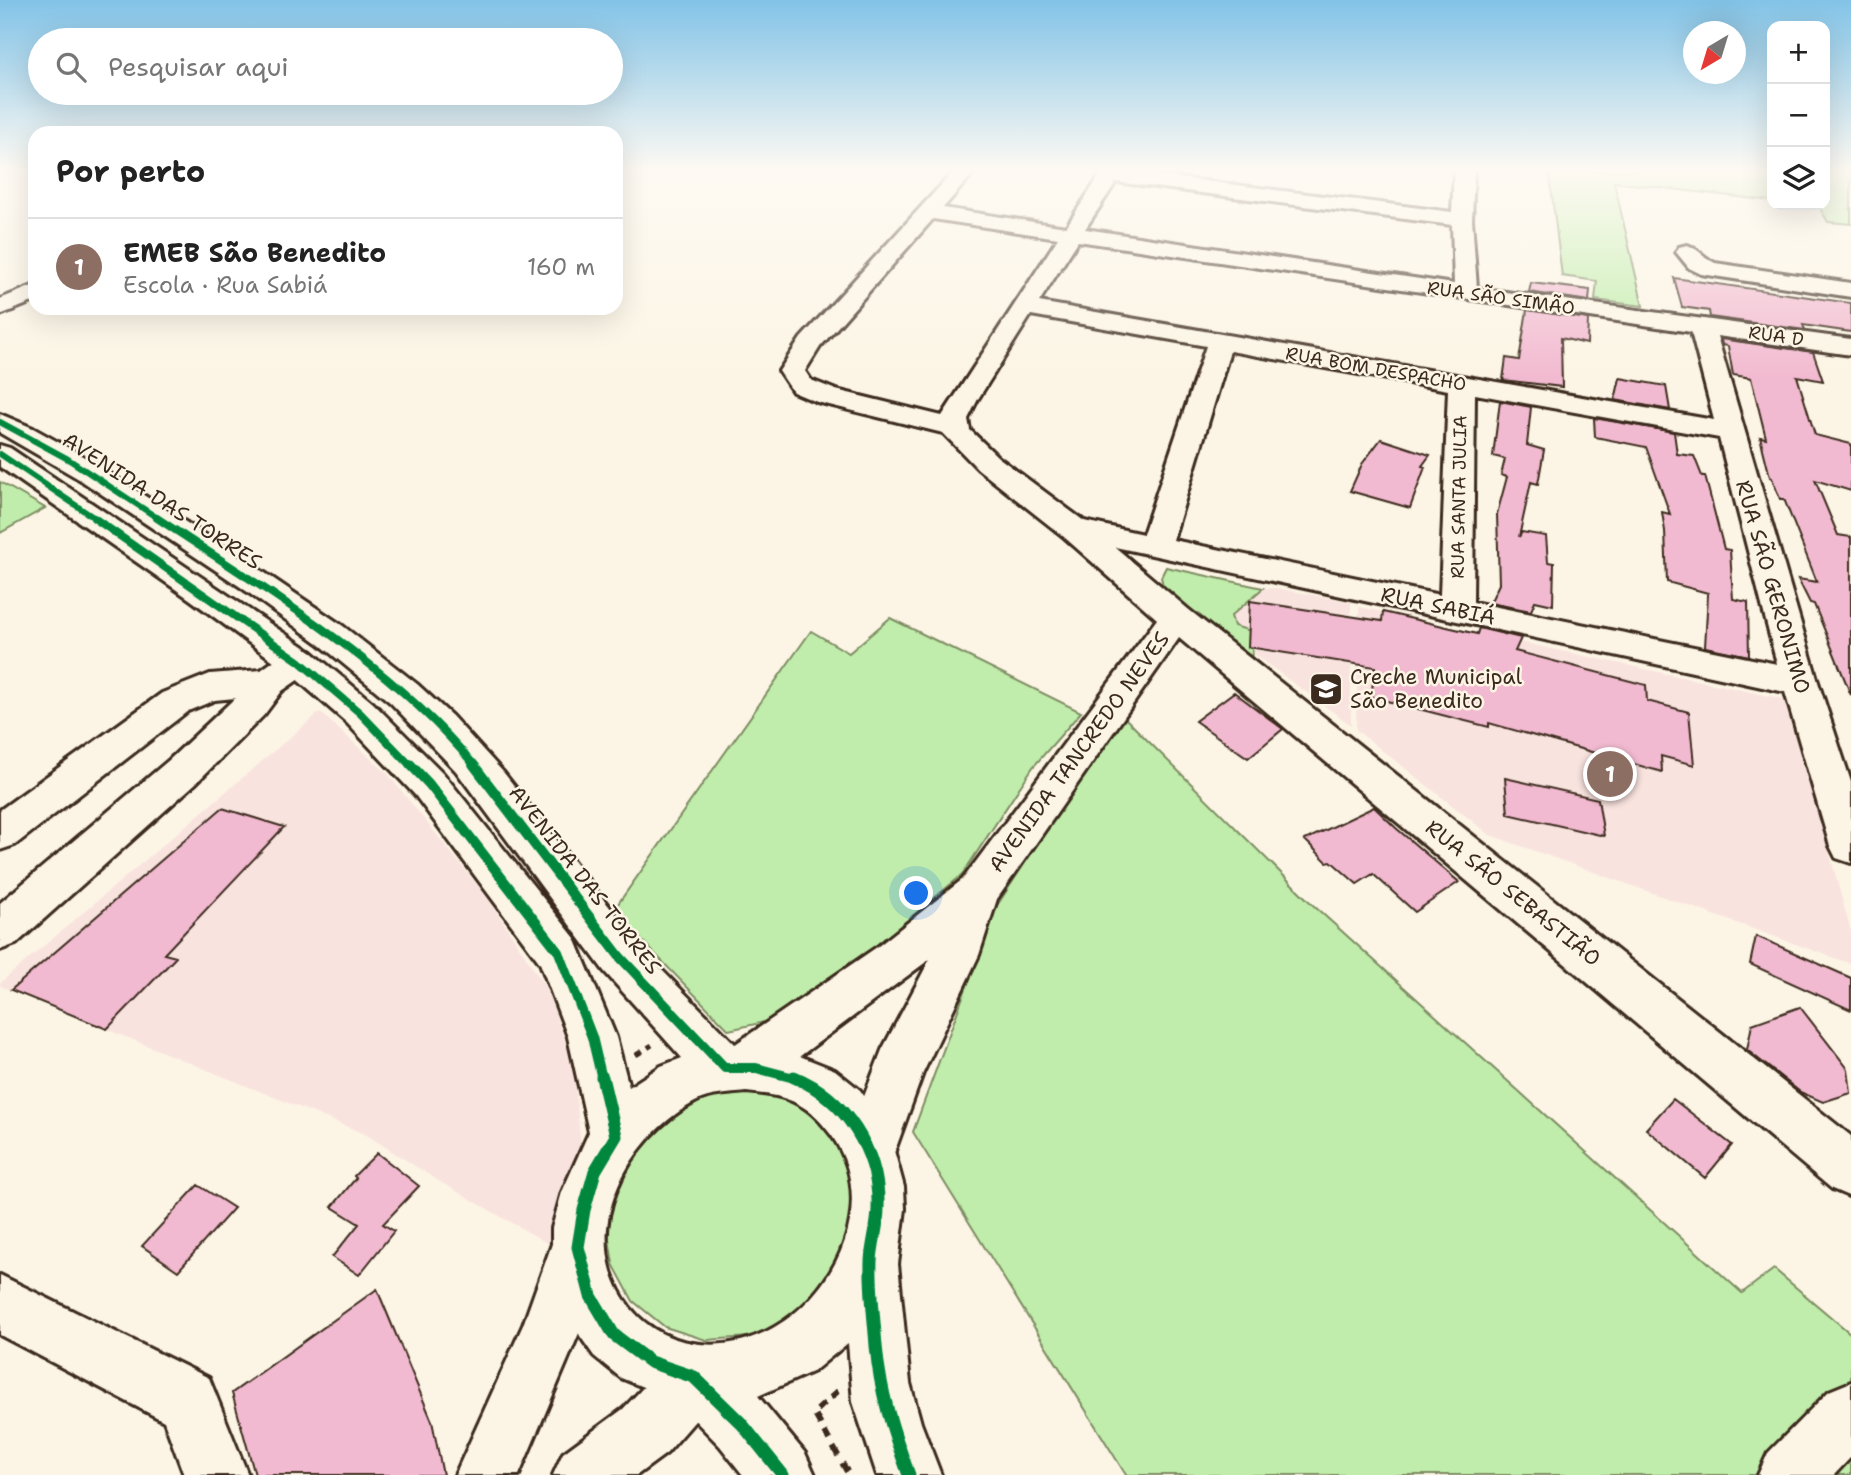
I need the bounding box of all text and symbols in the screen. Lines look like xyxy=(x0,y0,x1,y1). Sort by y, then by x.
north arrow xyxy=(1683,21,1746,84)
map controls xyxy=(1767,21,1830,210)
button: + xyxy=(1767,21,1830,84)
search box xyxy=(28,28,623,105)
icon: search xyxy=(52,48,90,86)
text: Pesquisar aqui xyxy=(108,49,289,84)
button: − xyxy=(1767,84,1830,147)
button: layers xyxy=(1767,147,1830,210)
text: Por perto xyxy=(56,151,205,192)
text: EMEB São Benedito xyxy=(123,235,386,270)
text: 1 xyxy=(74,252,84,282)
text: 160 m xyxy=(527,252,595,282)
text: Escola · Rua Sabiá xyxy=(123,270,327,300)
street label: RUA SÃO SIMÃO xyxy=(1426,276,1576,320)
street label: RUA D xyxy=(1747,320,1805,352)
street label: RUA BOM DESPACHO xyxy=(1284,341,1468,397)
street label: RUA SANTA JULIA xyxy=(1446,415,1472,579)
street label: AVENIDA DAS TORRES xyxy=(57,426,267,576)
street label: RUA SÃO GERONIMO xyxy=(1729,477,1818,697)
street label: RUA SABIÁ xyxy=(1378,579,1498,632)
street label: AVENIDA TANCREDO NEVES xyxy=(982,626,1176,878)
place label: Creche Municipal São Benedito xyxy=(1350,663,1523,715)
school or university icon: Creche Municipal São Benedito xyxy=(1307,670,1345,708)
pin: 1 xyxy=(1587,748,1633,800)
street label: AVENIDA DAS TORRES xyxy=(502,780,668,980)
street label: RUA SÃO SEBASTIÃO xyxy=(1420,813,1607,972)
your location xyxy=(899,876,933,910)

